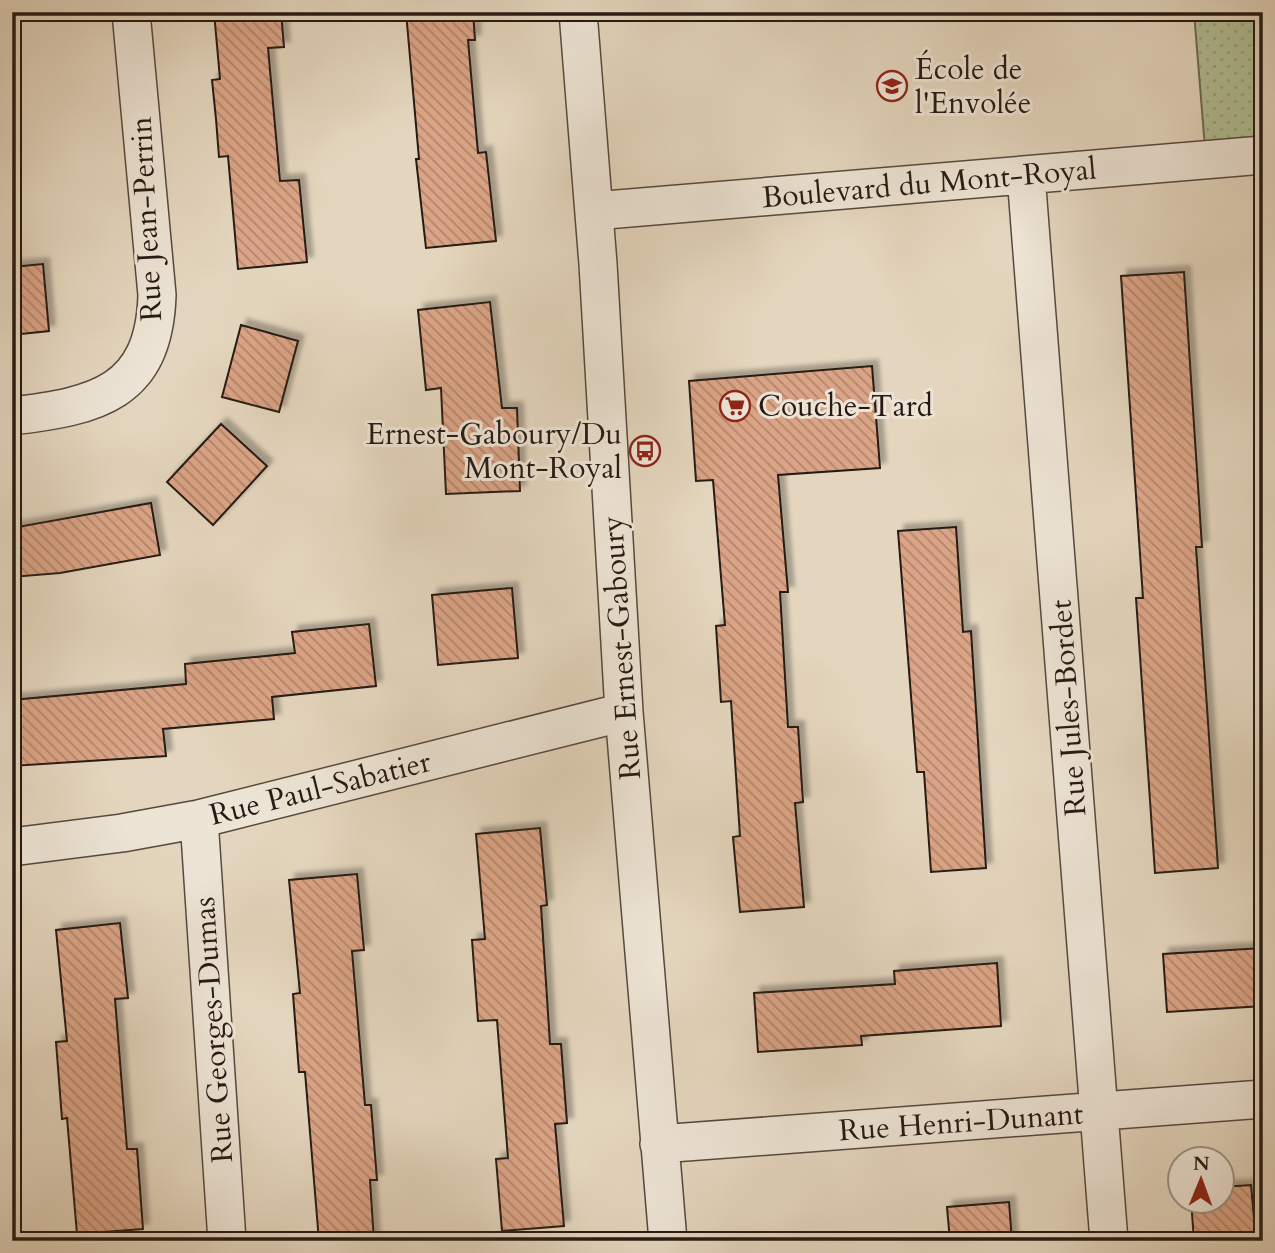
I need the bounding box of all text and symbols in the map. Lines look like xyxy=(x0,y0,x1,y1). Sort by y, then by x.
place label: École de l'Envolée xyxy=(915,49,1031,124)
school or university icon: École de l'Envolée xyxy=(875,69,909,103)
street label: Rue Jean-Perrin xyxy=(121,116,172,322)
street label: Boulevard du Mont-Royal xyxy=(760,148,1098,219)
place label: Couche-Tard xyxy=(758,386,933,427)
supermarket icon: Couche-Tard xyxy=(718,389,752,423)
place label: Ernest-Gaboury/Du Mont-Royal xyxy=(366,414,622,489)
bus stop icon: Ernest-Gaboury/Du Mont-Royal xyxy=(628,434,662,468)
street label: Rue Ernest-Gaboury xyxy=(592,515,651,781)
street label: Rue Jules-Bordet xyxy=(1040,598,1097,818)
street label: Rue Paul-Sabatier xyxy=(205,741,435,836)
street label: Rue Georges-Dumas xyxy=(184,896,243,1164)
street label: Rue Henri-Dunant xyxy=(837,1093,1085,1151)
north arrow xyxy=(1166,1144,1236,1214)
text: N xyxy=(1193,1151,1210,1177)

